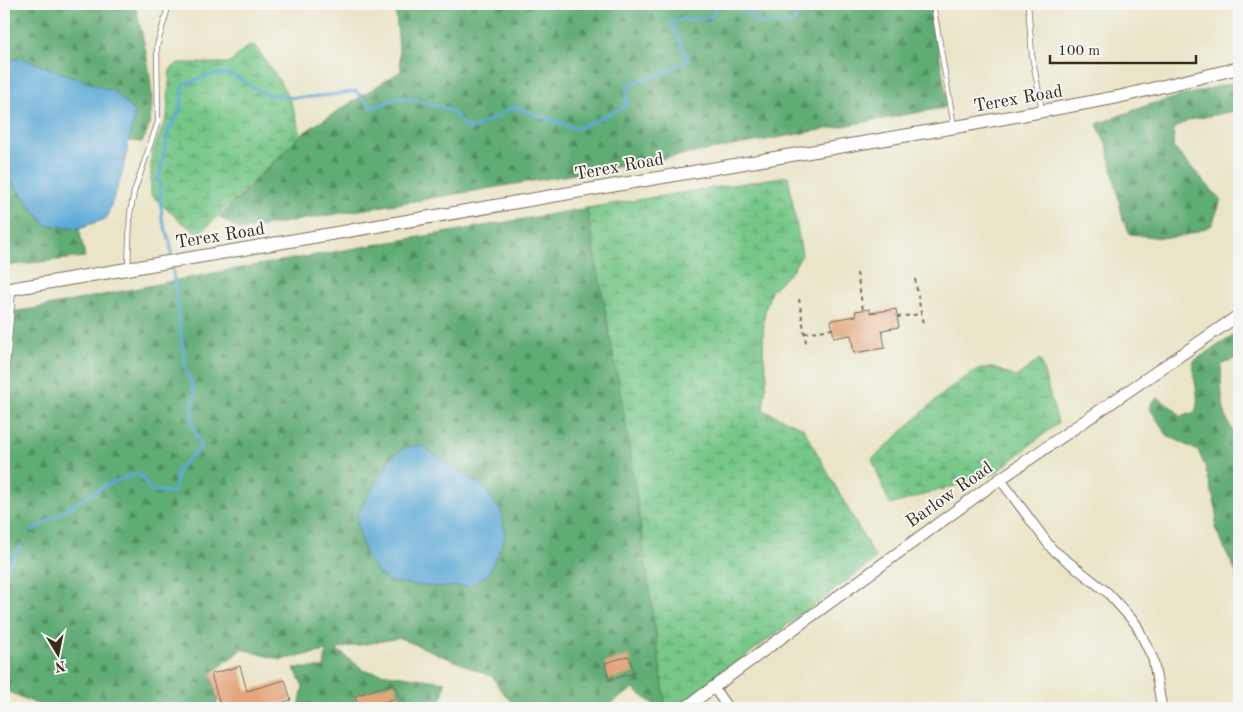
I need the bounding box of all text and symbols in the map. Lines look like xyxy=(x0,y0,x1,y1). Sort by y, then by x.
scale bar xyxy=(1050,32,1197,64)
text: 100 m xyxy=(1058,44,1100,59)
street label: Terex Road xyxy=(972,82,1064,116)
street label: Terex Road xyxy=(573,150,665,184)
street label: Terex Road xyxy=(174,220,266,252)
street label: Barlow Road xyxy=(903,458,996,531)
north arrow xyxy=(32,630,82,680)
text: N xyxy=(53,658,67,674)

